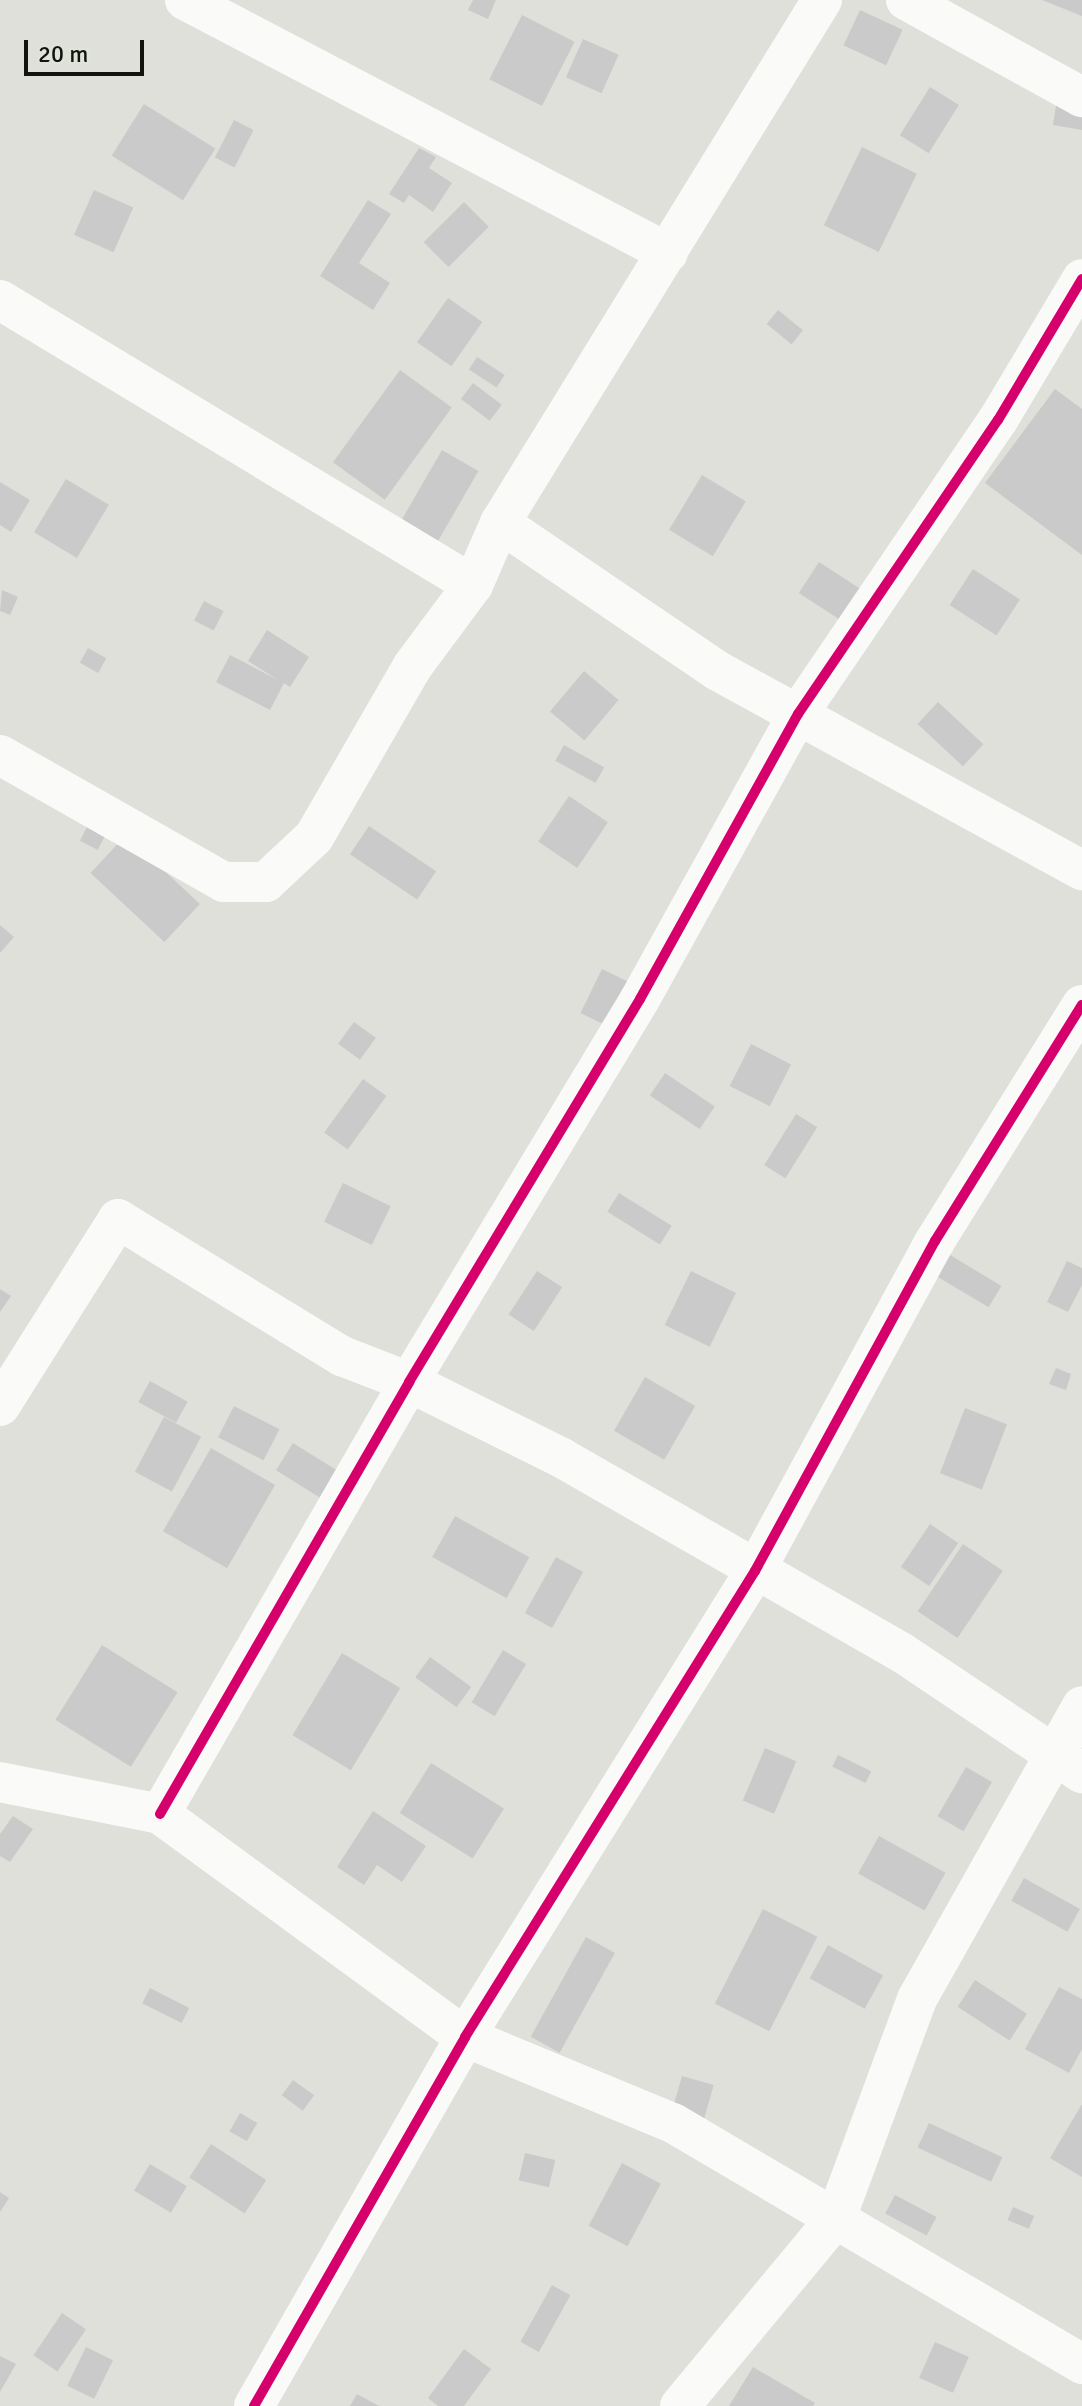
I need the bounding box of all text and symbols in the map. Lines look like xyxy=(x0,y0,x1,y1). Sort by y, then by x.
scale bar xyxy=(28,24,148,74)
text: 20 m xyxy=(38,39,88,69)

